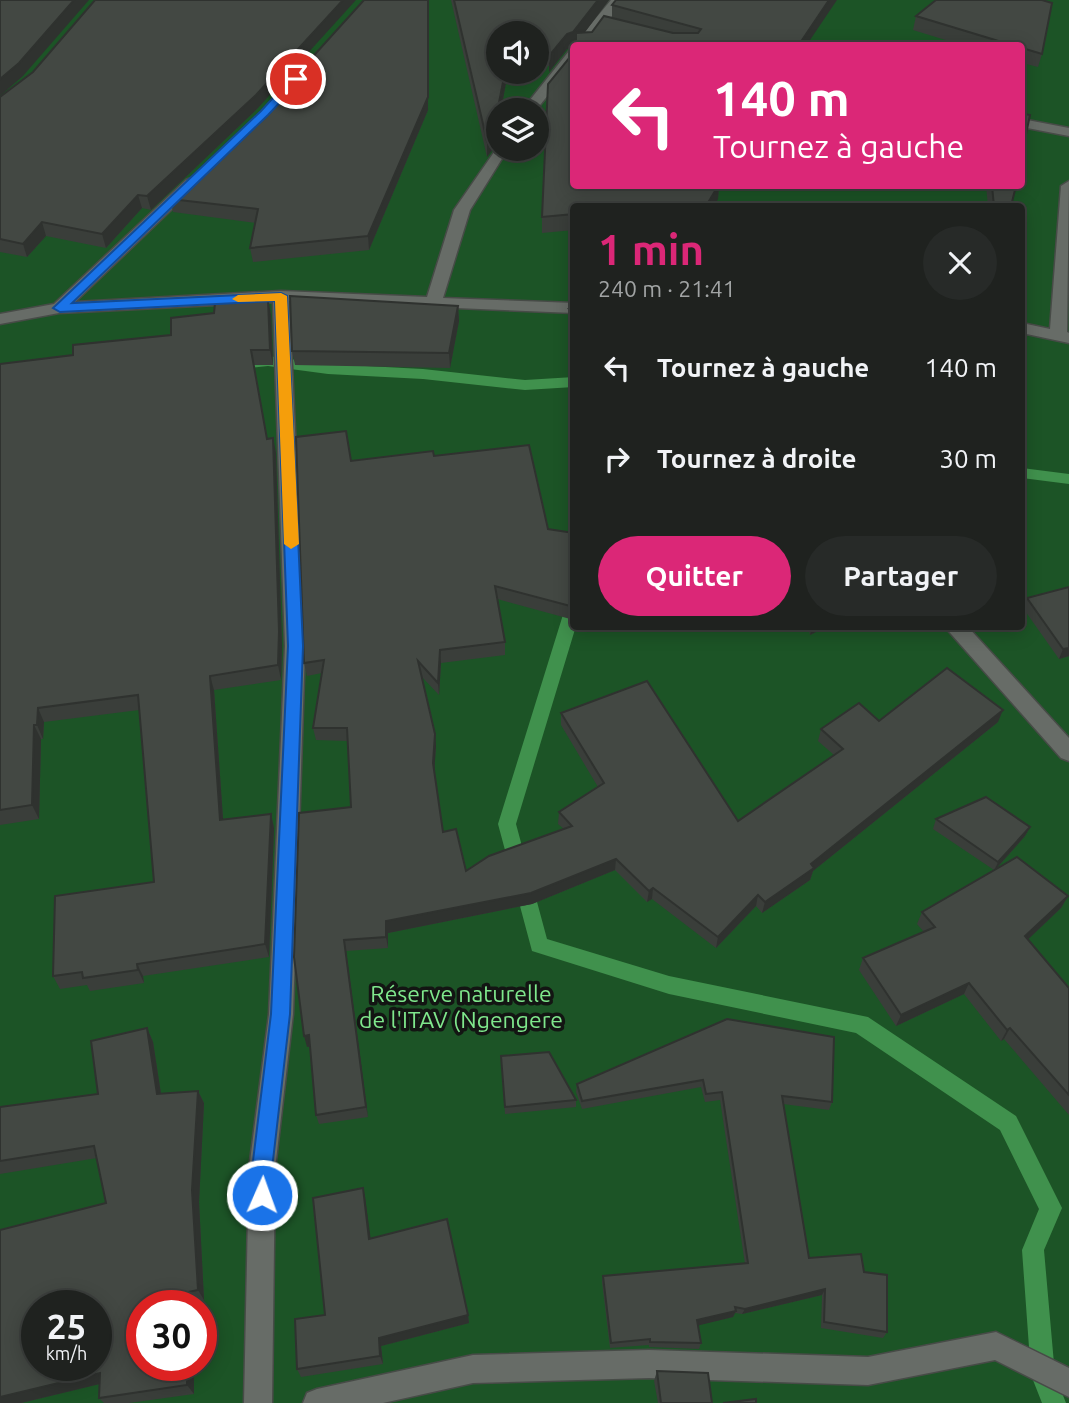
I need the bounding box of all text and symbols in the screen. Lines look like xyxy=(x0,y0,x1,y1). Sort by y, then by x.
map controls xyxy=(486,21,549,161)
button: sound xyxy=(486,21,549,84)
pin xyxy=(266,49,326,109)
icon: arrive xyxy=(277,60,315,98)
icon: left xyxy=(598,70,689,161)
text: 140 m xyxy=(713,70,850,125)
button: layers xyxy=(486,98,549,161)
text: Tournez à gauche xyxy=(713,128,964,164)
text: 1 min xyxy=(598,226,704,273)
button: close xyxy=(923,226,997,300)
text: 240 m · 21:41 xyxy=(598,276,736,301)
icon: left xyxy=(598,349,636,387)
text: Tournez à gauche xyxy=(657,353,869,382)
text: 140 m xyxy=(925,353,997,382)
icon: right xyxy=(598,440,636,478)
text: Tournez à droite xyxy=(657,444,856,473)
text: 30 m xyxy=(939,444,997,473)
button: Quitter xyxy=(598,536,791,616)
button: Partager xyxy=(805,536,997,616)
park label: Réserve naturelle de l'ITAV (Ngengere xyxy=(359,981,563,1033)
position arrow xyxy=(225,1158,299,1232)
speed limit sign: 30 xyxy=(126,1290,217,1381)
text: 25 xyxy=(47,1306,86,1346)
text: km/h xyxy=(46,1343,87,1363)

